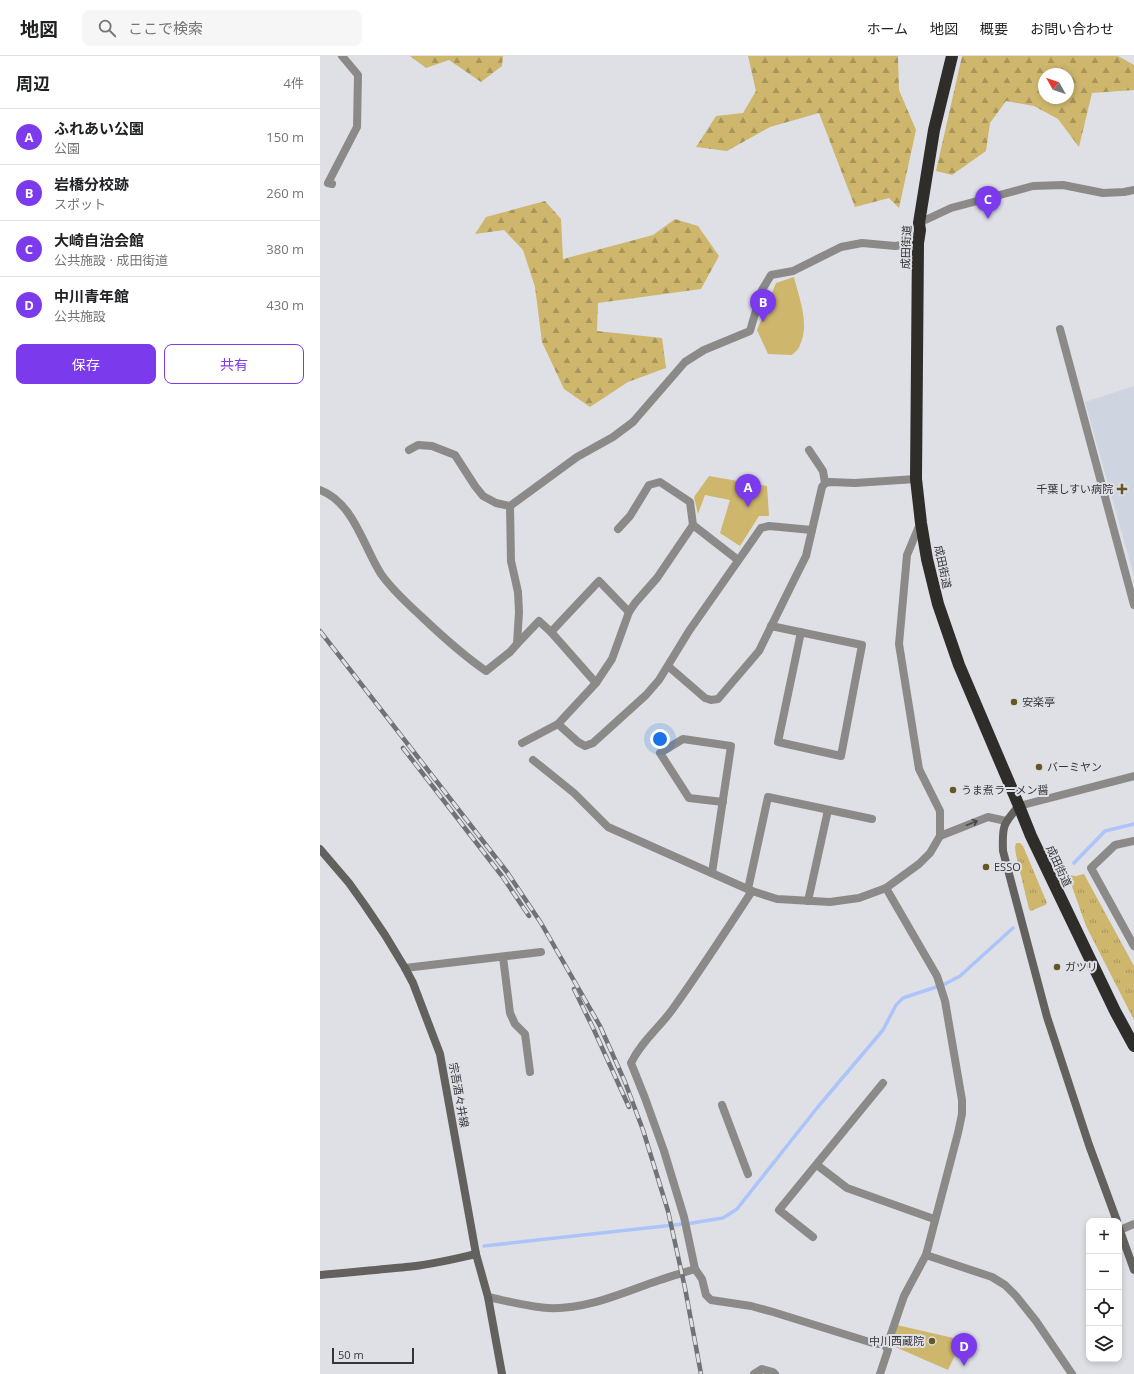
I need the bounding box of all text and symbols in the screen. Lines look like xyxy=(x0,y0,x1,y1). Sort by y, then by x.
search box xyxy=(82,10,362,46)
text: 地図 xyxy=(20,16,58,42)
icon: search xyxy=(96,17,118,39)
text: ここで検索 xyxy=(128,18,203,38)
text: ホーム xyxy=(866,19,908,38)
text: 地図 xyxy=(930,19,958,38)
text: 概要 xyxy=(980,19,1008,38)
text: お問い合わせ xyxy=(1030,19,1114,38)
north arrow xyxy=(1038,68,1074,104)
text: 周辺 xyxy=(16,72,50,95)
text: 4件 xyxy=(284,74,304,92)
text: ふれあい公園 xyxy=(54,118,144,138)
text: A xyxy=(25,128,33,146)
text: 150 m xyxy=(266,128,304,146)
text: 公園 xyxy=(54,139,80,157)
text: 岩橋分校跡 xyxy=(54,174,129,194)
text: B xyxy=(25,184,33,202)
text: 260 m xyxy=(266,184,304,202)
pin: C xyxy=(975,186,1001,219)
text: スポット xyxy=(54,195,106,213)
street label: 成田街道 xyxy=(897,225,914,269)
text: 大崎自治会館 xyxy=(54,230,144,250)
text: C xyxy=(25,240,33,258)
text: 380 m xyxy=(266,240,304,258)
text: 公共施設 · 成田街道 xyxy=(54,251,168,269)
text: 中川青年館 xyxy=(54,286,129,306)
pin: B xyxy=(750,289,776,322)
text: D xyxy=(24,296,34,314)
text: 430 m xyxy=(266,296,304,314)
text: 公共施設 xyxy=(54,307,106,325)
button: 保存 xyxy=(16,344,156,384)
button: 共有 xyxy=(164,344,304,384)
pin: A xyxy=(735,474,761,507)
place label: 千葉しすい病院 xyxy=(1036,481,1113,496)
marker: 千葉しすい病院 xyxy=(1116,483,1128,495)
street label: 成田街道 xyxy=(932,544,955,590)
place label: 安楽亭 xyxy=(1022,694,1055,709)
marker: 安楽亭 xyxy=(1009,697,1019,707)
your location xyxy=(650,729,670,749)
place label: バーミヤン xyxy=(1047,759,1102,774)
marker: バーミヤン xyxy=(1034,762,1044,772)
place label: うま煮ラーメン醤 xyxy=(961,782,1049,797)
marker: うま煮ラーメン醤 xyxy=(948,785,958,795)
one-way arrow xyxy=(966,818,978,826)
street label: 成田街道 xyxy=(1043,843,1076,889)
place label: ESSO xyxy=(994,859,1021,874)
marker: ESSO xyxy=(981,862,991,872)
place label: ガツリ xyxy=(1065,959,1098,974)
marker: ガツリ xyxy=(1052,962,1062,972)
street label: 宗吾酒々井線 xyxy=(446,1061,473,1129)
map controls xyxy=(1086,1218,1122,1362)
button: + xyxy=(1086,1218,1122,1254)
button: − xyxy=(1086,1254,1122,1290)
button: locate xyxy=(1086,1290,1122,1326)
button: layers xyxy=(1086,1326,1122,1362)
place label: 中川西蔵院 xyxy=(869,1333,924,1348)
pin: D xyxy=(951,1333,977,1366)
marker: 中川西蔵院 xyxy=(927,1336,937,1346)
scale bar xyxy=(332,1346,414,1365)
text: 50 m xyxy=(338,1347,364,1362)

